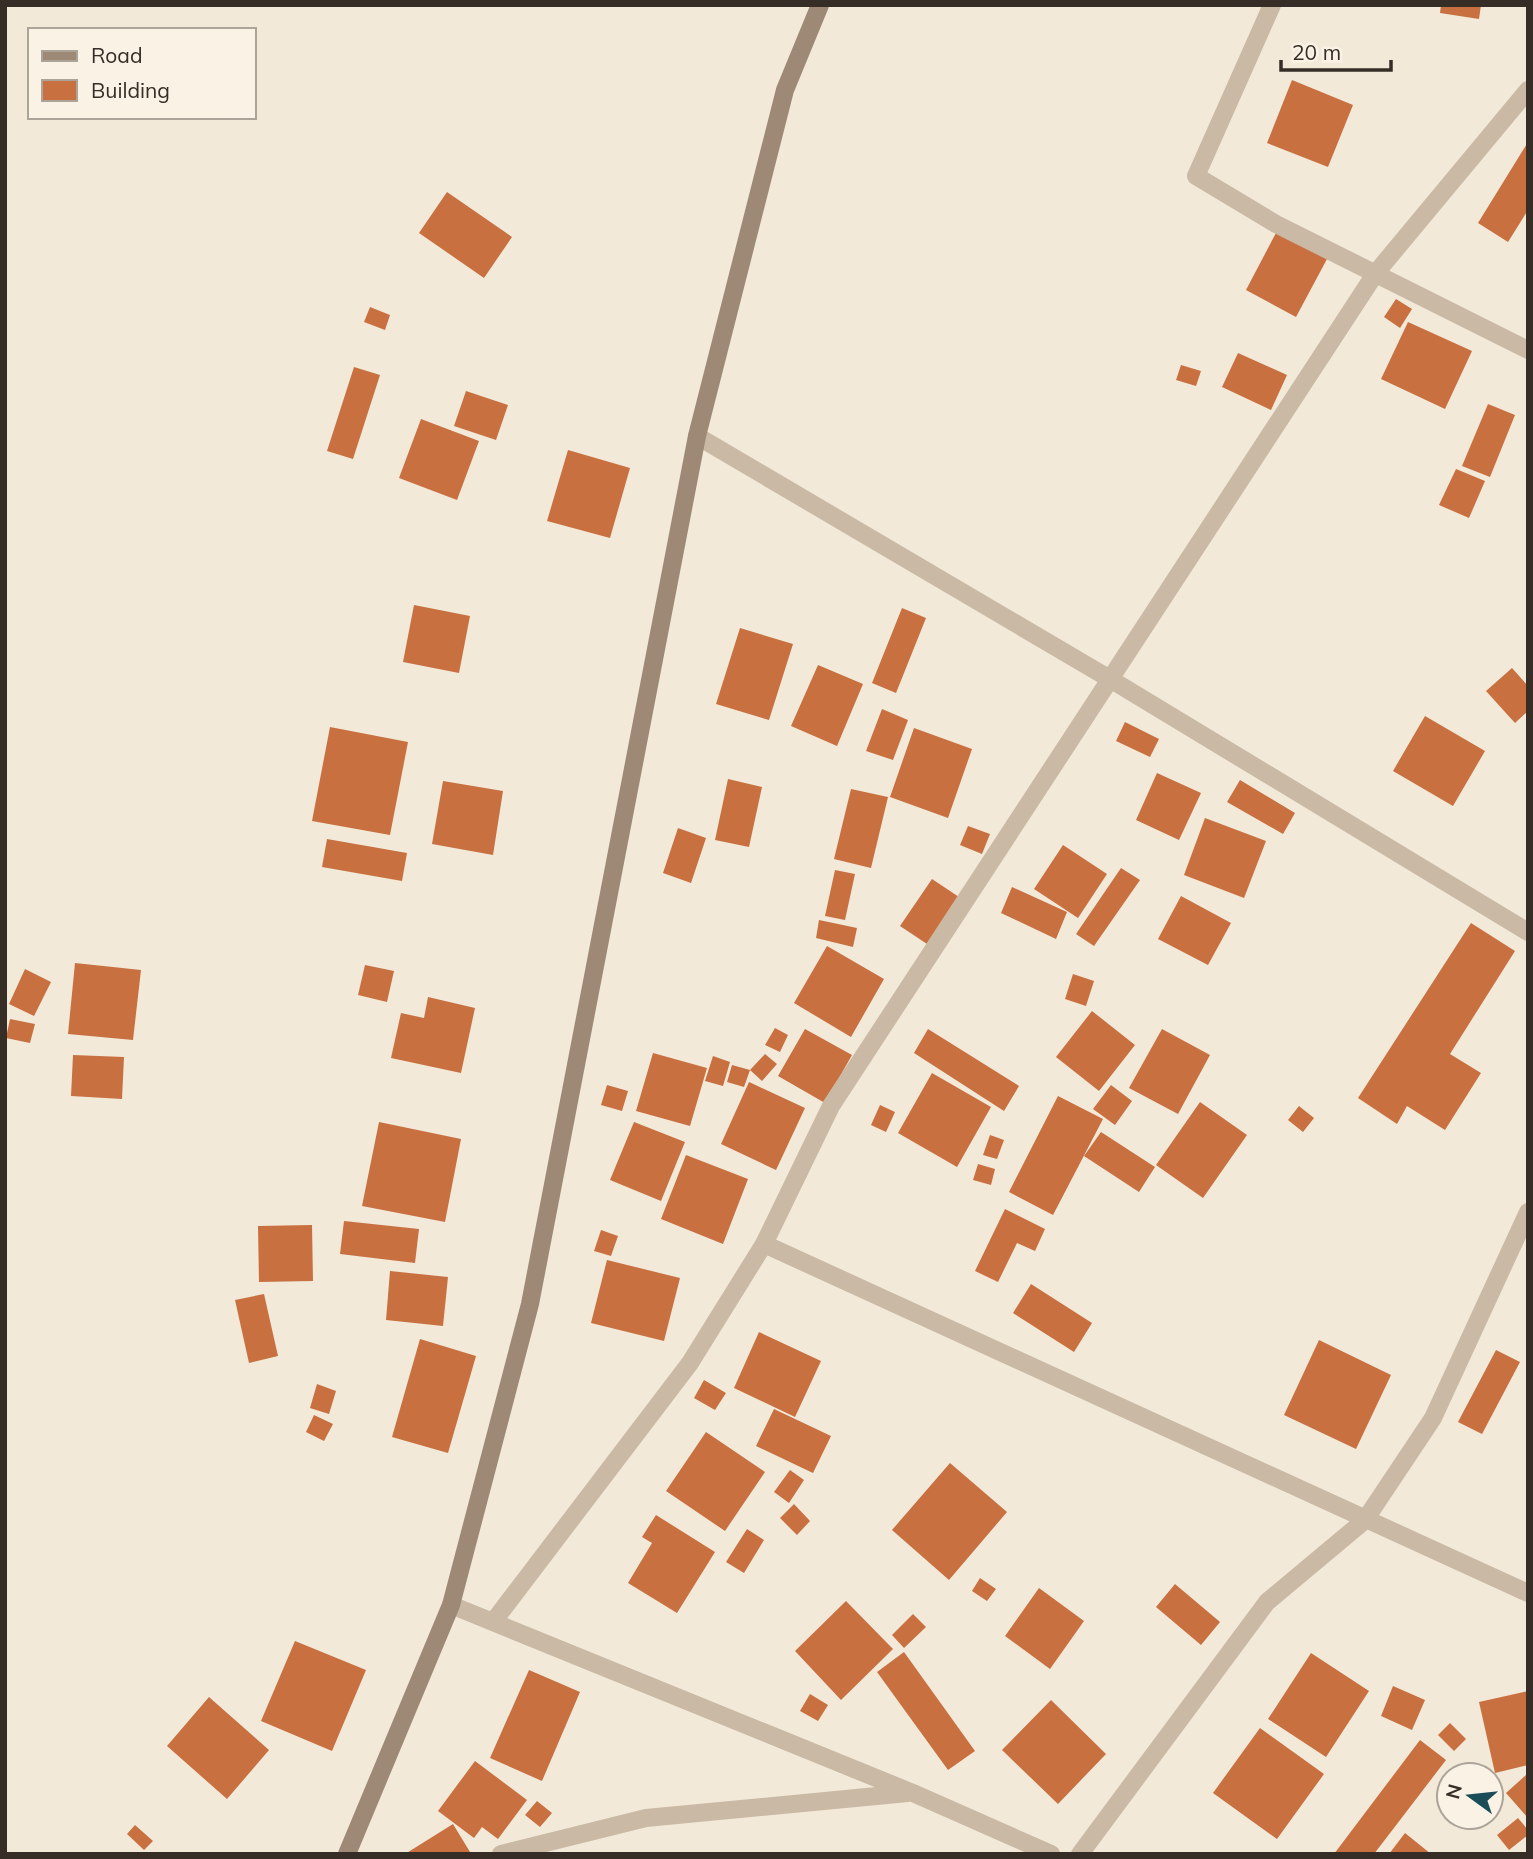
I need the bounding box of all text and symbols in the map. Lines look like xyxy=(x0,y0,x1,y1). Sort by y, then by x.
legend xyxy=(28,28,256,119)
scale bar xyxy=(1281,28,1391,72)
text: 20 m xyxy=(1292,39,1341,65)
text: Road xyxy=(91,42,142,68)
text: Building xyxy=(91,77,170,103)
north arrow xyxy=(1435,1761,1505,1831)
text: N xyxy=(1440,1782,1467,1802)

